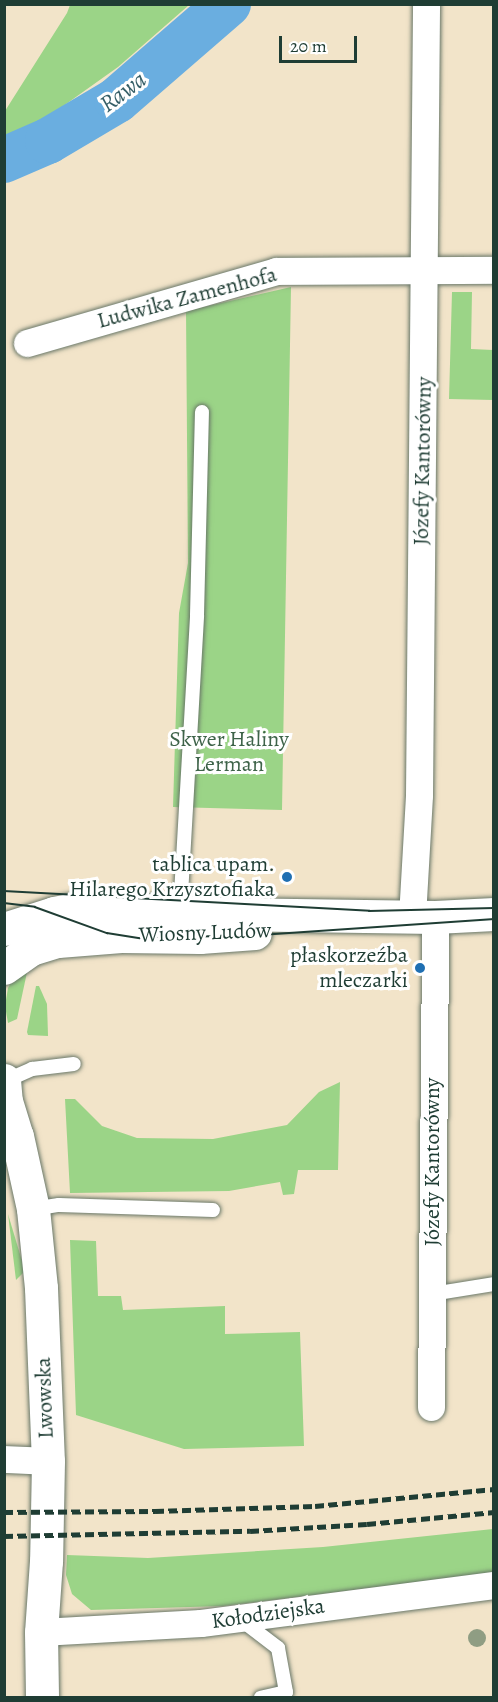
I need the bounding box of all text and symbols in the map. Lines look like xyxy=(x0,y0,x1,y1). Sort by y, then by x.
scale bar xyxy=(282,24,360,62)
text: 20 m xyxy=(290,34,327,58)
water label: Rawa xyxy=(94,65,152,119)
street label: Ludwika Zamenhofa xyxy=(94,261,280,335)
street label: Józefy Kantorówny xyxy=(408,377,438,545)
park label: Skwer Haliny Lerman xyxy=(169,726,289,778)
place label: tablica upam. Hilarego Krzysztofiaka xyxy=(69,851,275,902)
marker: tablica upam. Hilarego Krzysztofiaka xyxy=(280,870,294,884)
street label: Wiosny Ludów xyxy=(138,917,272,949)
place label: płaskorzeźba mleczarki xyxy=(290,942,408,993)
marker: płaskorzeźba mleczarki xyxy=(413,961,427,975)
street label: Józefy Kantorówny xyxy=(420,1078,446,1246)
street label: Lwowska xyxy=(30,1357,60,1439)
street label: Kołodziejska xyxy=(210,1593,326,1635)

